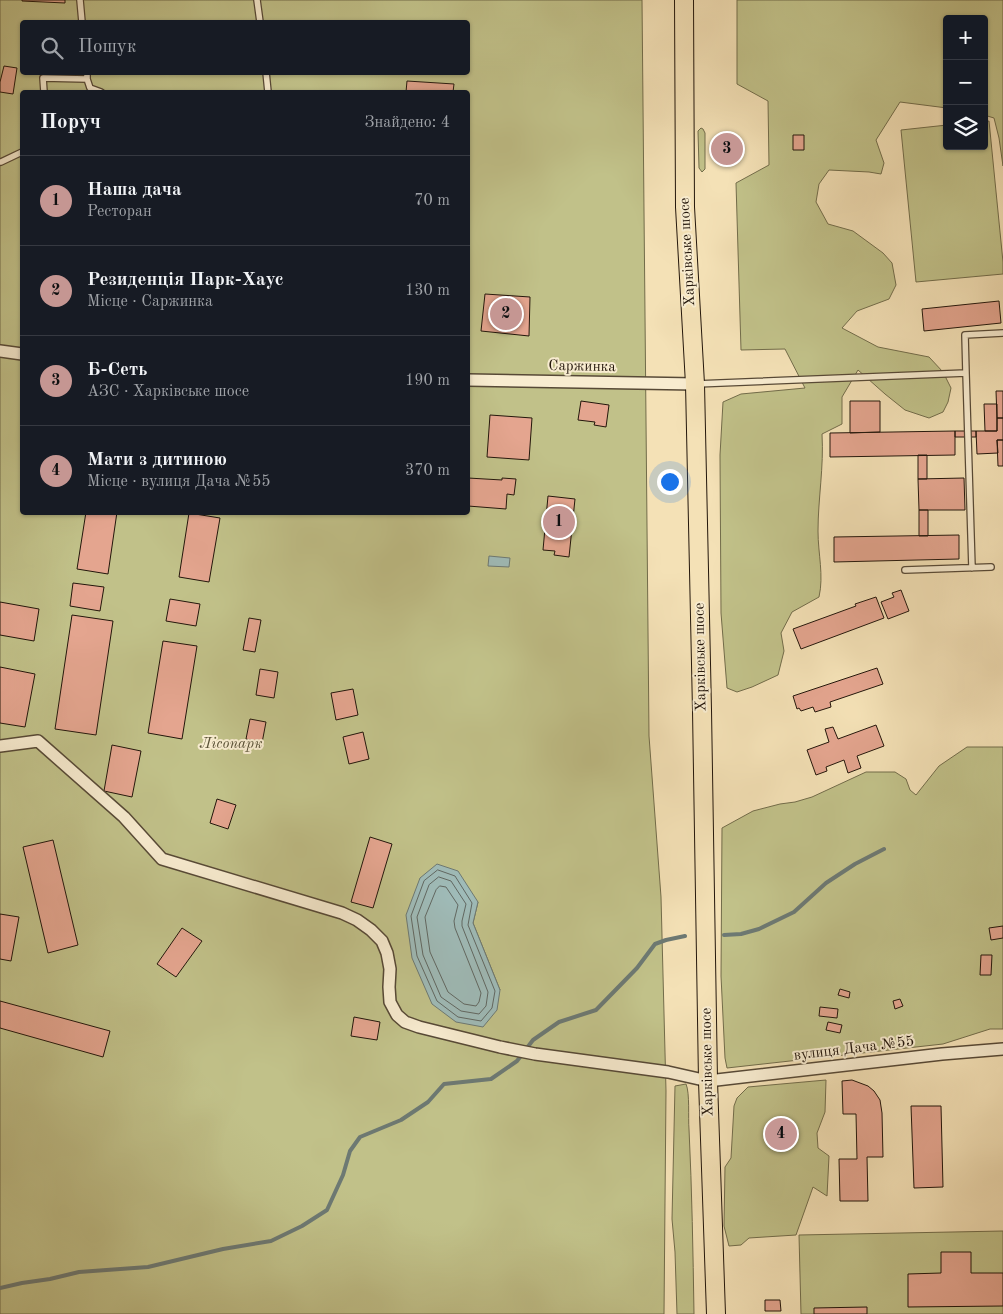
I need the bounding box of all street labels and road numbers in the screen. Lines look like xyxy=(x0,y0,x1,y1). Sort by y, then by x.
street label: Харківське шосе xyxy=(678,197,698,307)
street label: Саржинка xyxy=(548,359,616,375)
street label: Харківське шосе xyxy=(693,602,709,712)
street label: Харківське шосе xyxy=(700,1007,716,1117)
street label: вулиця Дача №55 xyxy=(793,1034,915,1064)

